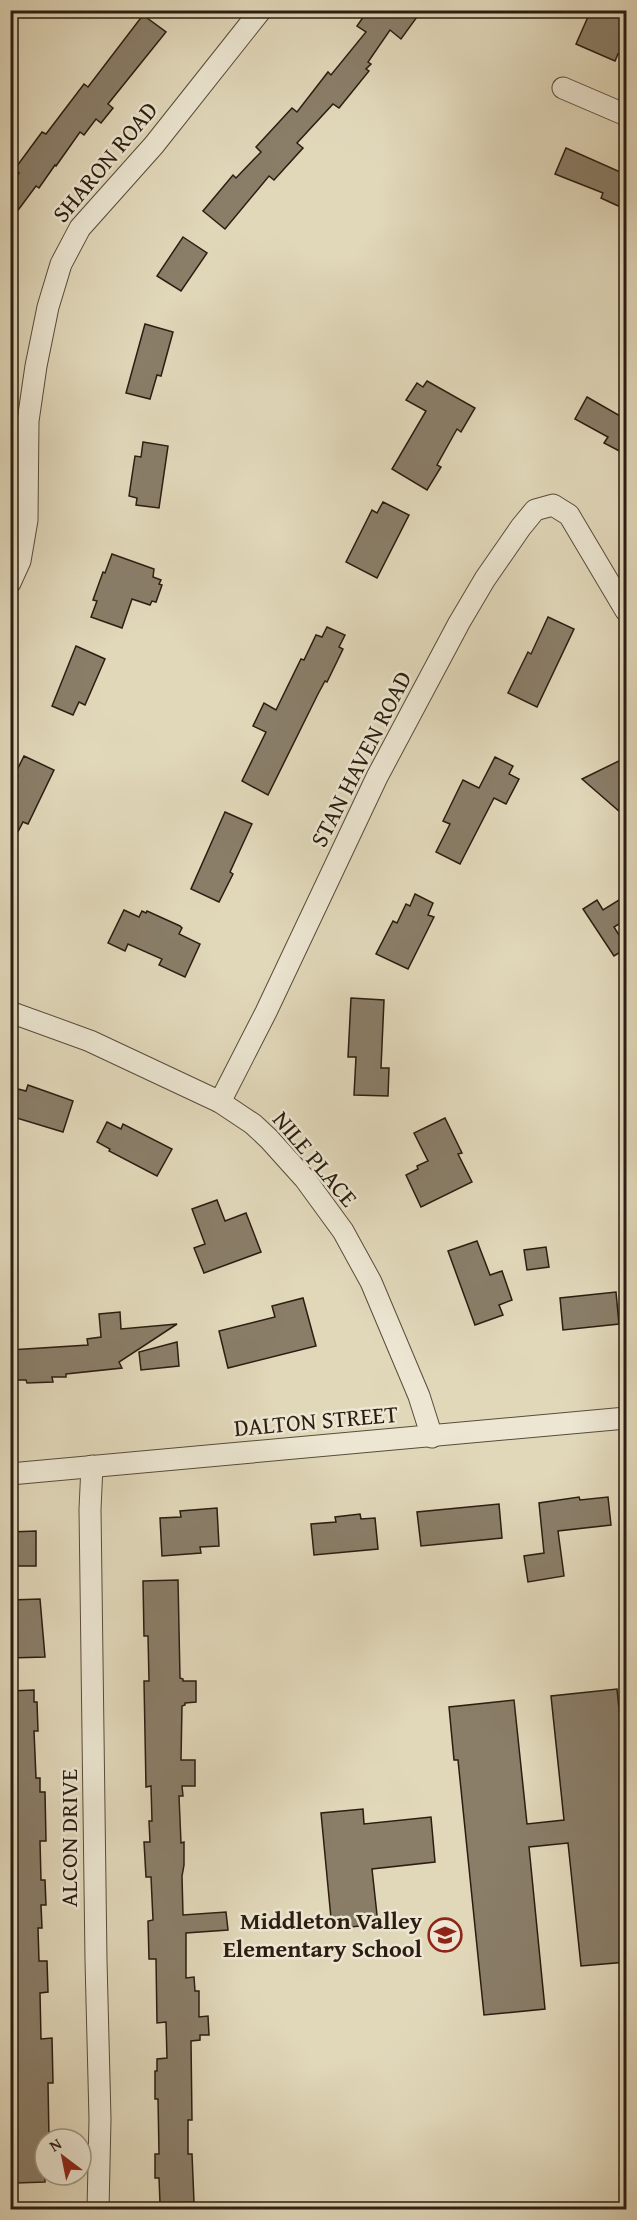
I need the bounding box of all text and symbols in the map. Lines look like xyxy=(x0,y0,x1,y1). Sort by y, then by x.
street label: SHARON ROAD xyxy=(44,94,166,230)
street label: STAN HAVEN ROAD xyxy=(301,665,420,853)
street label: NILE PLACE xyxy=(265,1103,366,1214)
street label: DALTON STREET xyxy=(233,1396,399,1445)
street label: ALCON DRIVE xyxy=(51,1769,86,1907)
place label: Middleton Valley Elementary School xyxy=(223,1903,423,1966)
school or university icon: Middleton Valley Elementary School xyxy=(427,1917,463,1953)
north arrow xyxy=(33,2127,93,2187)
text: N xyxy=(44,2131,66,2157)

